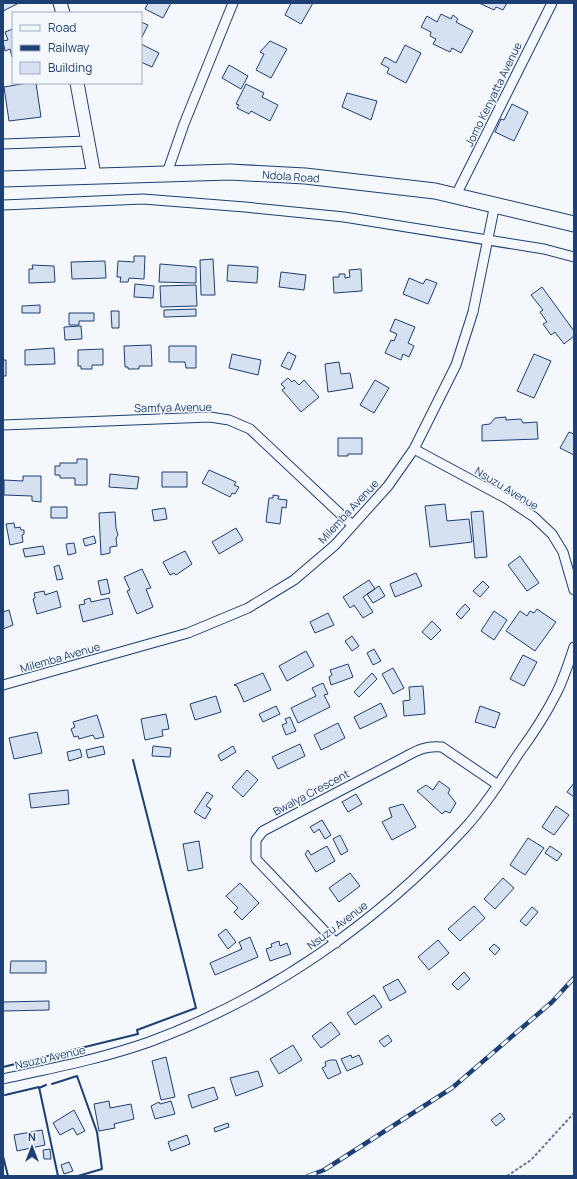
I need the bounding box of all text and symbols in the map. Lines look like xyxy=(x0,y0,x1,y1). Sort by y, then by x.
legend xyxy=(12,12,142,84)
text: Road xyxy=(48,19,76,36)
text: Railway xyxy=(48,39,90,56)
street label: Jomo Kenyatta Avenue xyxy=(461,39,525,149)
text: Building xyxy=(48,59,92,76)
street label: Ndola Road xyxy=(262,167,320,185)
street label: Samfya Avenue xyxy=(134,399,213,415)
street label: Nsuzu Avenue xyxy=(472,463,542,513)
street label: Milemba Avenue xyxy=(314,475,382,546)
street label: Milemba Avenue xyxy=(18,638,102,676)
street label: Bwalya Crescent xyxy=(270,766,352,818)
street label: Nsuzu Avenue xyxy=(304,897,371,953)
street label: Nsuzu Avenue xyxy=(13,1041,87,1072)
north arrow xyxy=(12,1127,52,1167)
text: N xyxy=(28,1129,36,1144)

